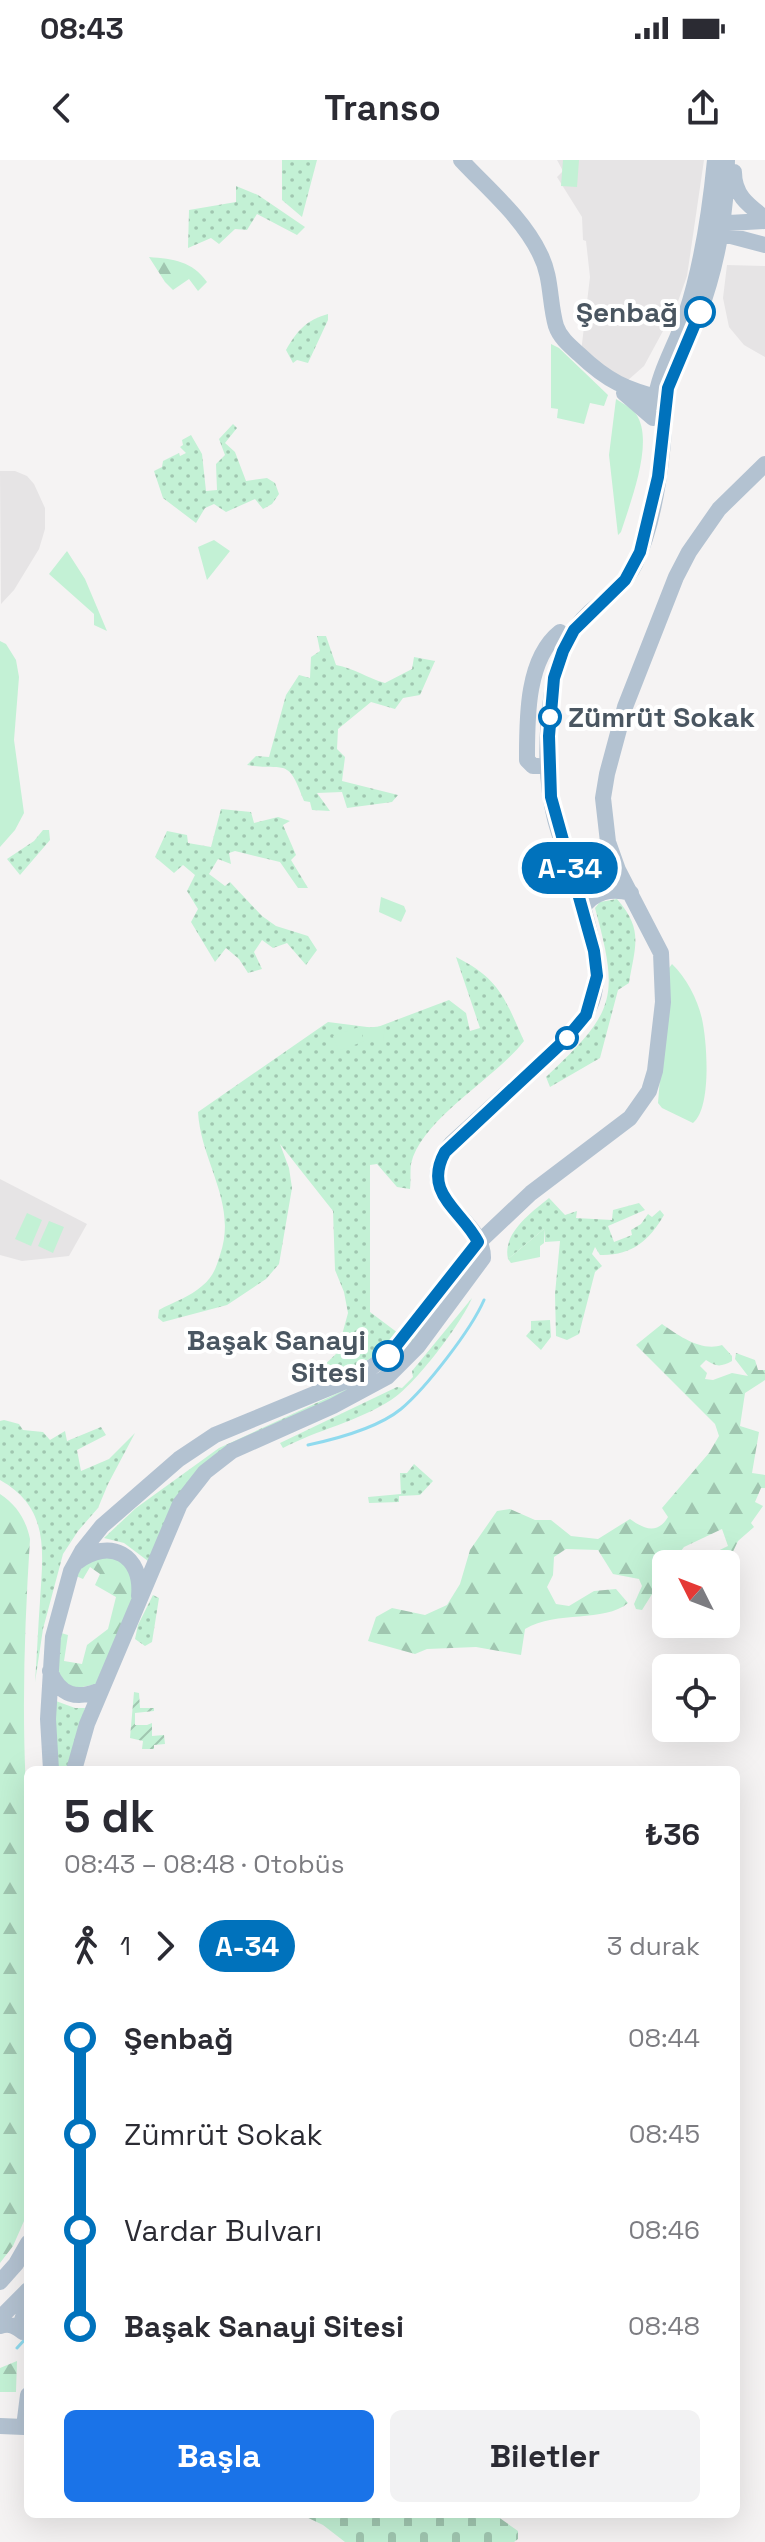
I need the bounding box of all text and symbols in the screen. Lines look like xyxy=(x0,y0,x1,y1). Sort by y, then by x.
text: 08:43 xyxy=(40,9,124,48)
text: Transo xyxy=(324,85,441,131)
icon: back xyxy=(40,86,84,130)
icon: share xyxy=(681,86,725,130)
place label: Şenbağ xyxy=(576,294,678,330)
marker: Şenbağ xyxy=(685,297,715,327)
place label: Zümrüt Sokak xyxy=(568,699,755,735)
marker: Zümrüt Sokak xyxy=(539,706,561,728)
line badge: A-34 xyxy=(514,842,626,894)
text: A-34 xyxy=(538,850,602,886)
unlabelled marker xyxy=(556,1027,578,1049)
place label: Başak Sanayi Sitesi xyxy=(187,1322,366,1390)
marker: Başak Sanayi Sitesi xyxy=(373,1341,403,1371)
north arrow xyxy=(652,1550,740,1638)
map controls xyxy=(652,1550,740,1742)
button: locate xyxy=(652,1654,740,1742)
text: 5 dk xyxy=(64,1789,154,1845)
text: ₺36 xyxy=(645,1815,700,1854)
text: 08:43 – 08:48 · Otobüs xyxy=(64,1847,344,1881)
icon: walk xyxy=(64,1924,108,1968)
icon: forward xyxy=(143,1924,187,1968)
text: A-34 xyxy=(215,1928,279,1964)
text: 1 xyxy=(120,1929,131,1963)
text: 3 durak xyxy=(607,1929,700,1963)
text: Şenbağ xyxy=(124,2019,233,2058)
text: 08:44 xyxy=(628,2021,700,2055)
text: Zümrüt Sokak xyxy=(124,2115,323,2154)
text: 08:45 xyxy=(629,2117,700,2151)
text: Vardar Bulvarı xyxy=(124,2211,322,2250)
text: 08:46 xyxy=(628,2213,700,2247)
text: Başak Sanayi Sitesi xyxy=(124,2307,404,2346)
text: 08:48 xyxy=(628,2309,700,2343)
button: Başla xyxy=(64,2410,374,2502)
button: Biletler xyxy=(390,2410,700,2502)

